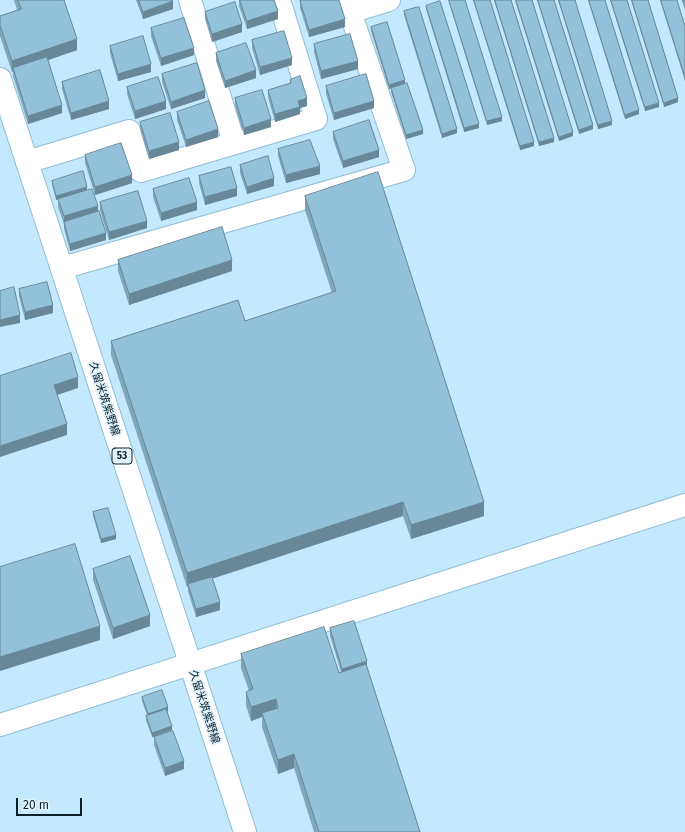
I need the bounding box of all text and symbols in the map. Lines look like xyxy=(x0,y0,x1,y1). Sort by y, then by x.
street label: 久留米筑紫野線 xyxy=(86,360,122,438)
road number: 53 xyxy=(112,448,132,464)
street label: 久留米筑紫野線 xyxy=(186,668,222,746)
scale bar xyxy=(18,790,84,816)
text: 20 m xyxy=(23,798,49,812)

